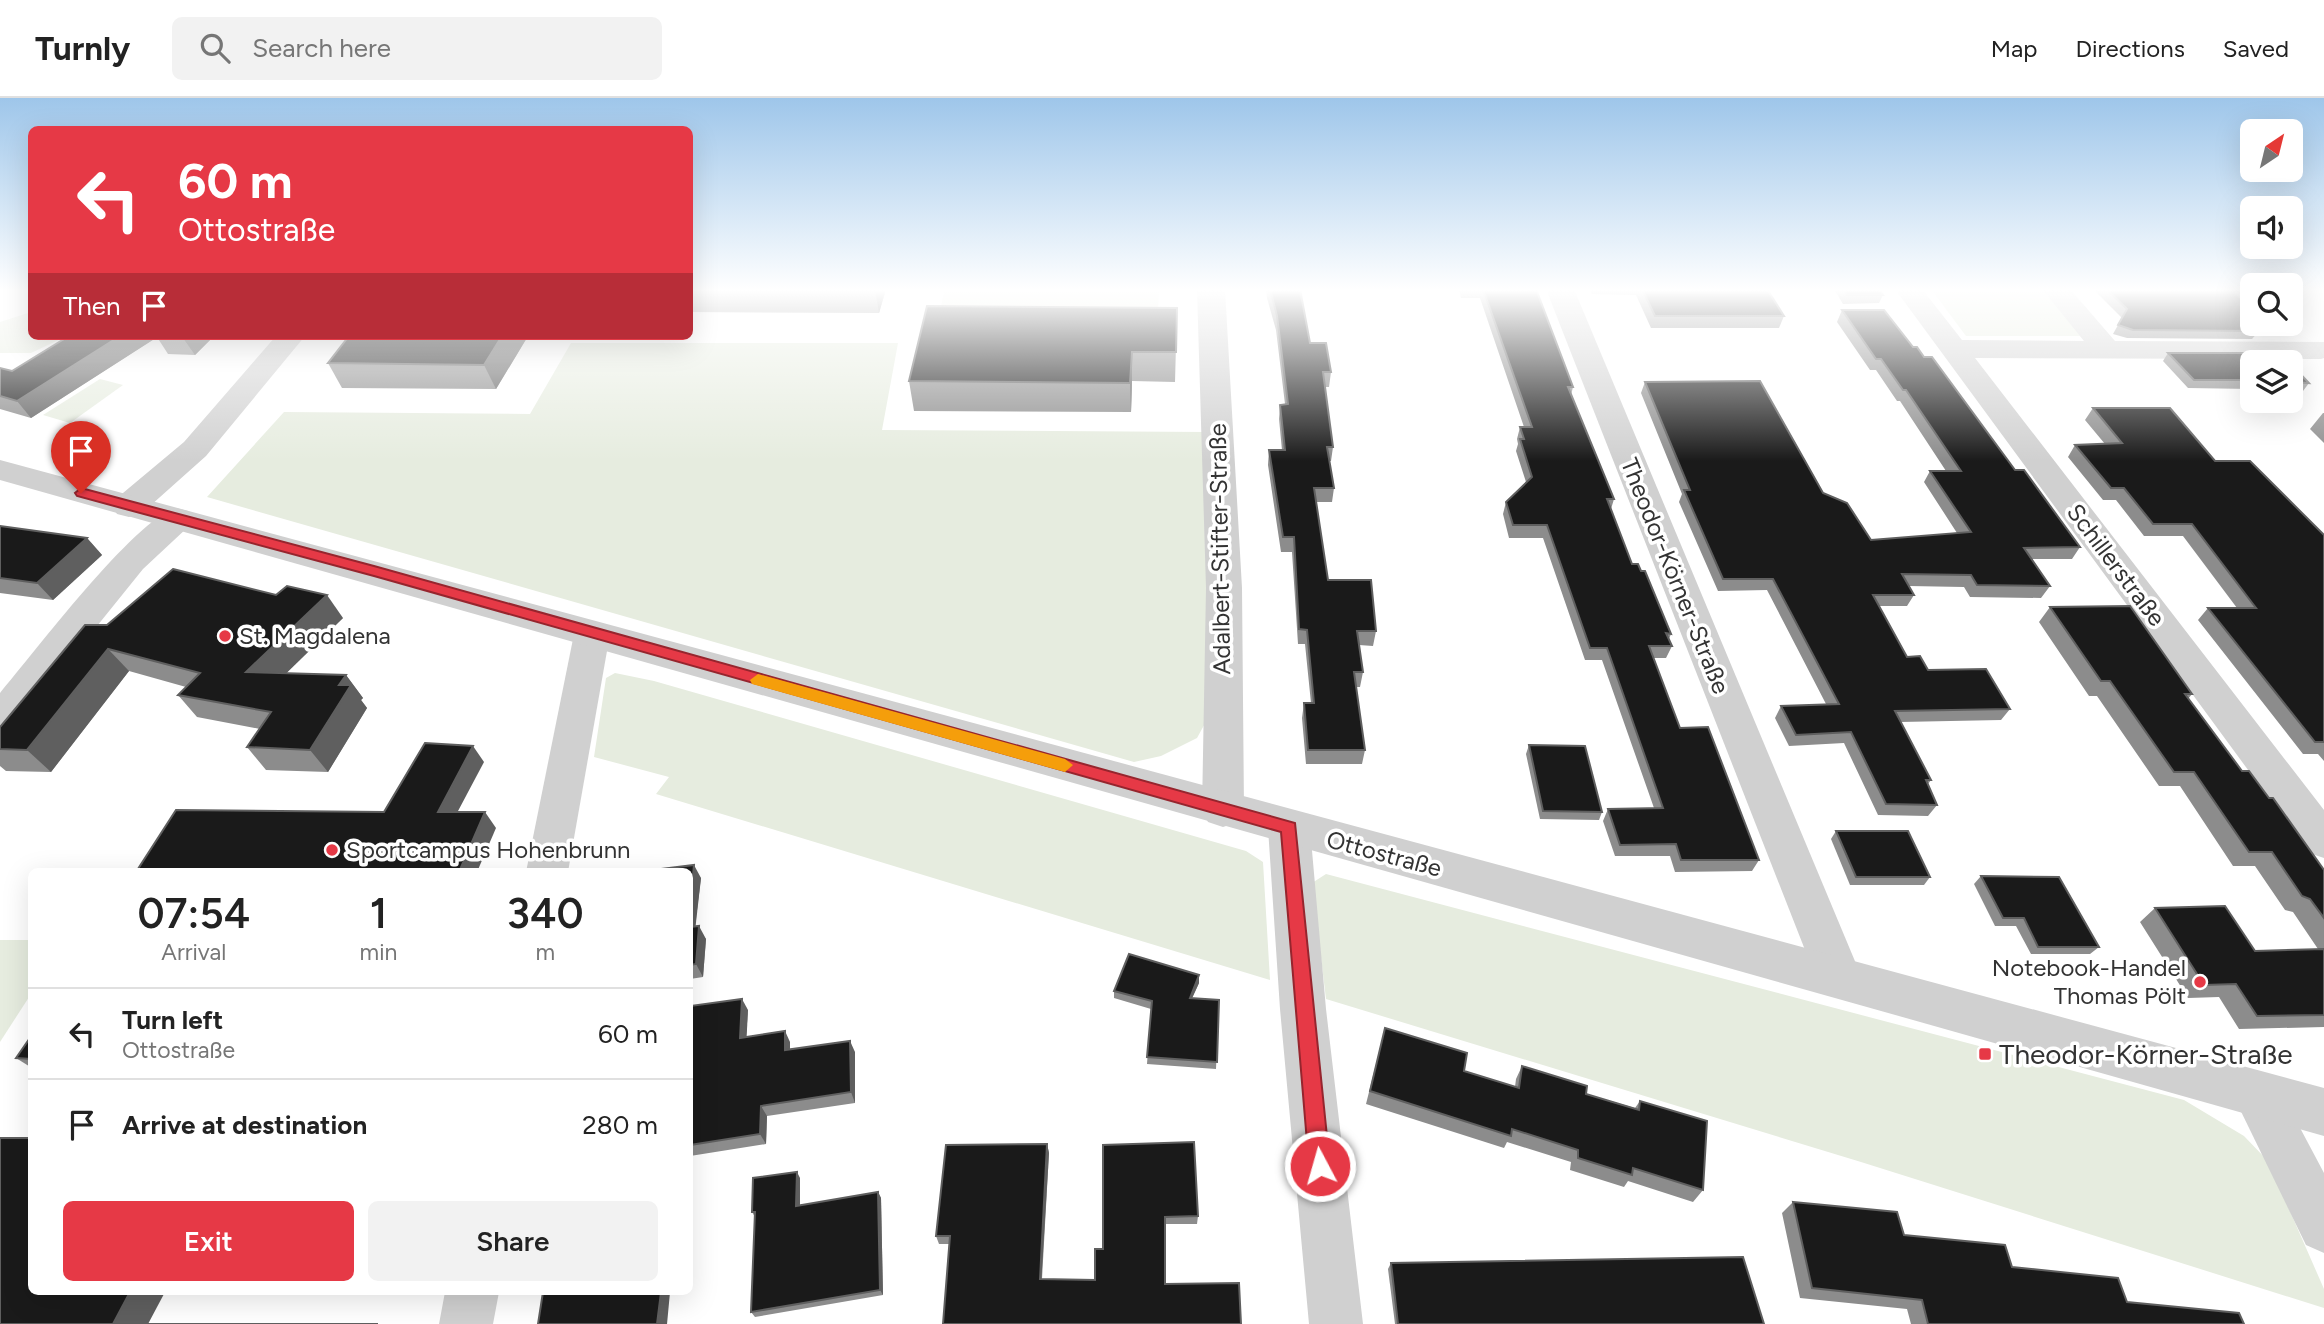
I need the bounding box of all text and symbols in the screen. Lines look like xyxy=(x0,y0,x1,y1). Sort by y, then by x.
search box xyxy=(172,17,662,80)
text: Turnly xyxy=(35,29,130,68)
icon: search xyxy=(196,29,234,67)
text: Search here xyxy=(252,32,391,64)
text: Map xyxy=(1991,34,2037,63)
text: Directions xyxy=(2075,34,2185,63)
text: Saved xyxy=(2223,34,2289,63)
north arrow xyxy=(2240,119,2303,182)
map controls xyxy=(2240,119,2303,413)
text: 60 m xyxy=(178,151,293,210)
icon: left xyxy=(63,154,154,245)
button: sound xyxy=(2240,196,2303,259)
text: Ottostraße xyxy=(178,211,335,249)
button: search xyxy=(2240,273,2303,336)
icon: arrive xyxy=(135,287,173,325)
text: Then xyxy=(63,290,121,322)
button: layers xyxy=(2240,350,2303,413)
pin xyxy=(51,421,111,493)
street label: Adalbert-Stifter-Straße xyxy=(1203,423,1236,675)
icon: arrive xyxy=(62,432,100,470)
street label: Theodor-Körner-Straße xyxy=(1615,454,1736,698)
street label: Schillerstraße xyxy=(2061,498,2172,632)
place label: St. Magdalena xyxy=(239,621,391,650)
marker: St. Magdalena xyxy=(217,628,233,644)
street label: Ottostraße xyxy=(1323,824,1445,883)
place label: Sportcampus Hohenbrunn xyxy=(346,835,630,864)
marker: Sportcampus Hohenbrunn xyxy=(324,842,340,858)
text: 07:54 xyxy=(138,888,250,939)
text: 1 xyxy=(370,888,387,939)
text: 340 xyxy=(507,888,583,939)
text: Arrival xyxy=(161,938,226,966)
text: min xyxy=(360,938,397,966)
text: m xyxy=(535,938,555,966)
place label: Notebook-Handel Thomas Pölt xyxy=(1992,953,2186,1010)
marker: Notebook-Handel Thomas Pölt xyxy=(2192,974,2208,990)
text: Turn left xyxy=(122,1004,223,1036)
icon: left xyxy=(63,1015,101,1053)
text: 60 m xyxy=(598,1018,658,1050)
text: Ottostraße xyxy=(122,1036,235,1064)
place label: Theodor-Körner-Straße xyxy=(1999,1037,2293,1071)
marker: Theodor-Körner-Straße xyxy=(1977,1046,1993,1062)
icon: arrive xyxy=(63,1106,101,1144)
text: Arrive at destination xyxy=(122,1109,367,1141)
text: 280 m xyxy=(582,1109,658,1141)
position arrow xyxy=(1283,1129,1357,1203)
button: Exit xyxy=(63,1201,354,1281)
button: Share xyxy=(368,1201,658,1281)

